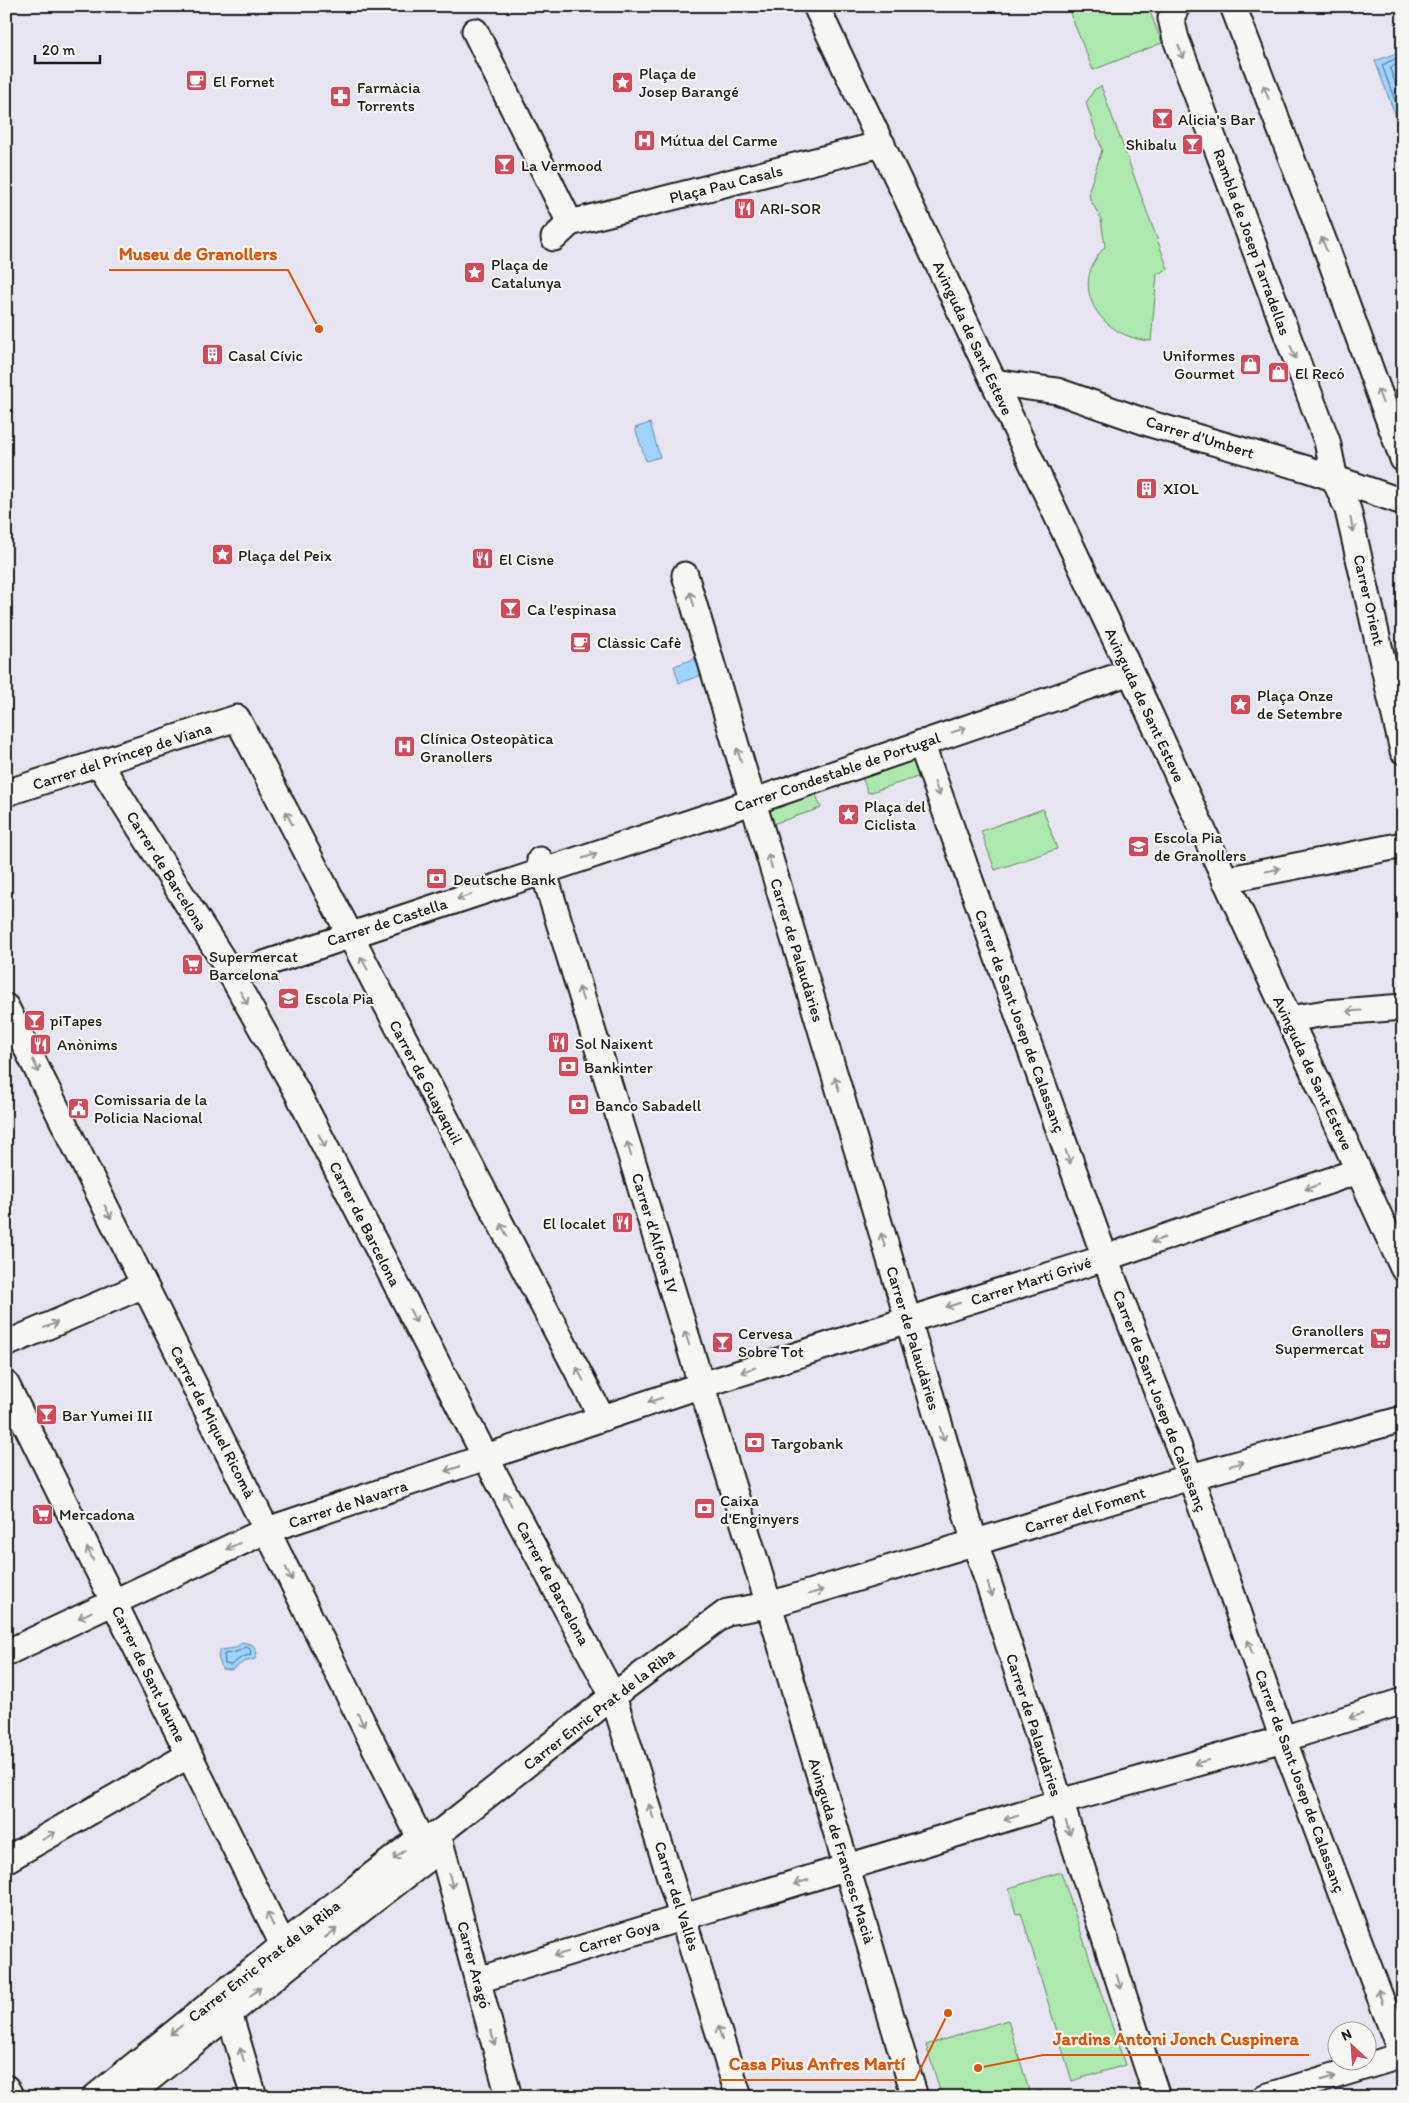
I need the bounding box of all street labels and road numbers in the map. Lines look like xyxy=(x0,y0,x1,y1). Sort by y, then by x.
street label: Rambla de Josep Tarradellas xyxy=(1209,146,1295,338)
street label: Plaça Pau Casals xyxy=(667,161,785,207)
street label: Avinguda de Sant Esteve xyxy=(929,258,1017,418)
street label: Carrer d'Umbert xyxy=(1144,412,1256,462)
street label: Carrer Orient xyxy=(1349,553,1389,647)
street label: Avinguda de Sant Esteve xyxy=(1101,625,1189,785)
street label: Carrer del Príncep de Viana xyxy=(30,718,214,794)
street label: Carrer Condestable de Portugal xyxy=(731,728,943,816)
street label: Carrer de Barcelona xyxy=(122,807,212,935)
street label: Carrer de Palaudàries xyxy=(766,876,828,1024)
street label: Carrer de Castella xyxy=(324,893,450,950)
street label: Carrer de Sant Josep de Calassanç xyxy=(971,907,1069,1135)
street label: Avinguda de Sant Esteve xyxy=(1269,993,1357,1153)
street label: Carrer de Guayaquil xyxy=(385,1017,467,1148)
street label: Carrer de Barcelona xyxy=(325,1158,405,1290)
street label: Carrer d'Alfons IV xyxy=(628,1171,682,1296)
street label: Carrer Martí Grivé xyxy=(968,1252,1094,1310)
street label: Carrer de Palaudàries xyxy=(882,1264,944,1412)
street label: Carrer de Sant Josep de Calassanç xyxy=(1109,1287,1211,1515)
street label: Carrer de Miquel Ricomà xyxy=(166,1343,260,1502)
street label: Carrer de Navarra xyxy=(286,1476,411,1532)
street label: Carrer del Foment xyxy=(1022,1483,1148,1537)
street label: Carrer de Barcelona xyxy=(512,1518,594,1649)
street label: Carrer de Sant Jaume xyxy=(108,1603,190,1745)
street label: Carrer Enric Prat de la Riba xyxy=(519,1644,679,1774)
street label: Carrer de Palaudàries xyxy=(1002,1651,1066,1799)
street label: Carrer de Sant Josep de Calassanç xyxy=(1251,1667,1349,1895)
street label: Avinguda de Francesc Macià xyxy=(805,1756,879,1947)
street label: Carrer del Vallès xyxy=(650,1839,704,1953)
street label: Carrer Enric Prat de la Riba xyxy=(184,1896,344,2026)
street label: Carrer Goya xyxy=(576,1915,662,1957)
street label: Carrer Aragó xyxy=(453,1919,495,2011)

